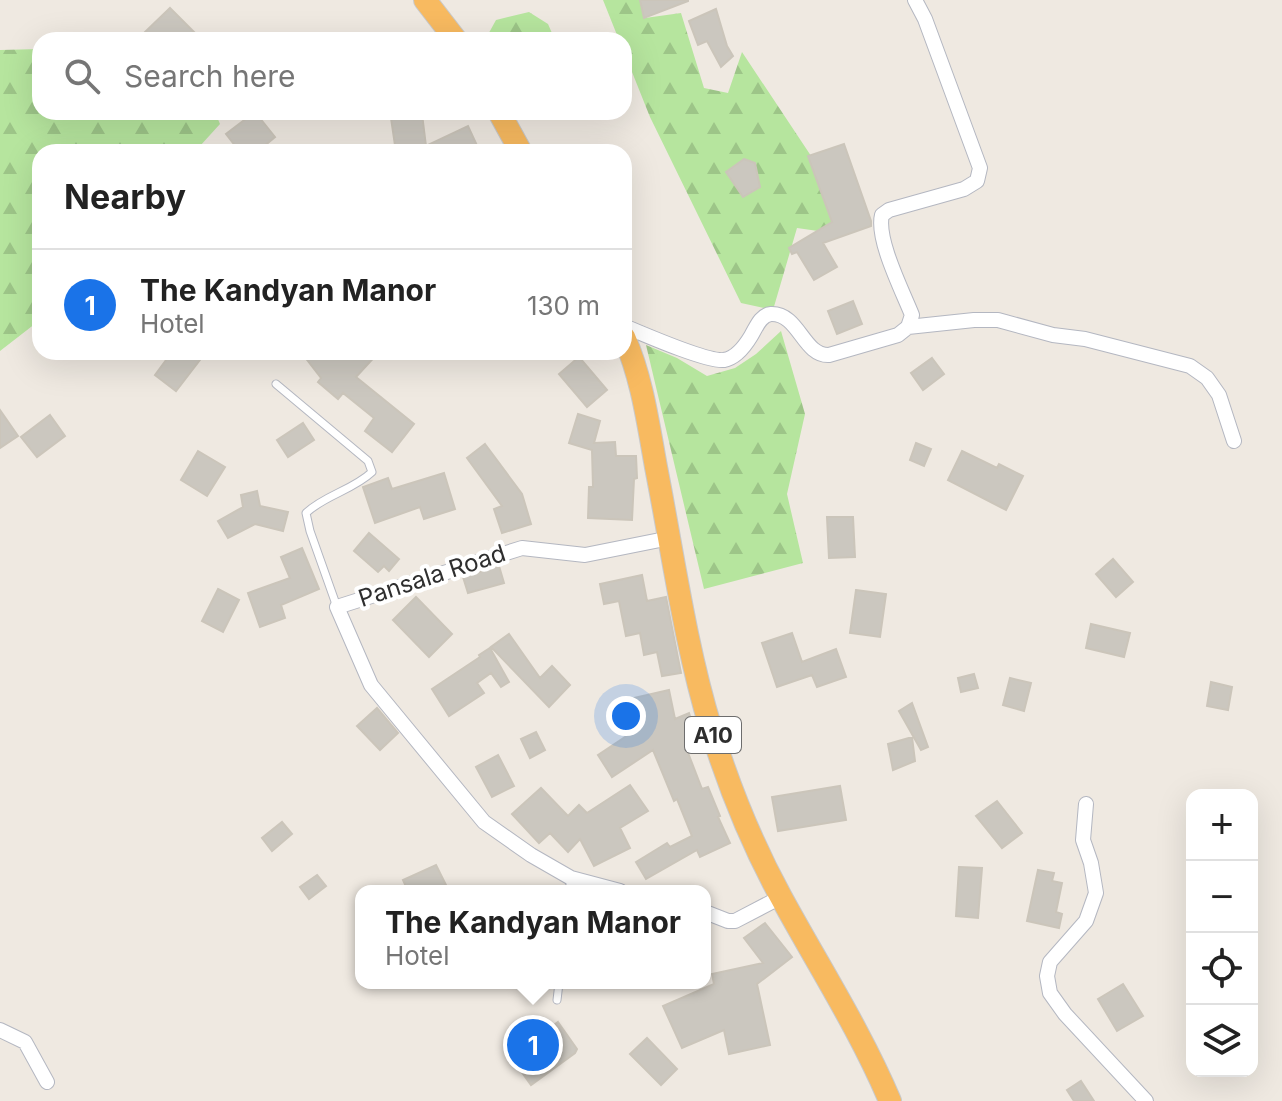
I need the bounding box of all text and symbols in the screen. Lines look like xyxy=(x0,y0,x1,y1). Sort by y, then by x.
search box xyxy=(32,32,632,120)
icon: search xyxy=(60,54,104,98)
text: Search here xyxy=(124,58,296,94)
text: Nearby xyxy=(64,176,186,217)
text: The Kandyan Manor xyxy=(140,272,436,308)
text: 1 xyxy=(84,290,96,321)
text: 130 m xyxy=(527,290,600,321)
text: Hotel xyxy=(140,308,205,339)
street label: Pansala Road xyxy=(355,538,509,613)
your location xyxy=(606,696,646,736)
road number: A10 xyxy=(685,717,741,753)
map controls xyxy=(1186,789,1258,1077)
button: + xyxy=(1186,789,1258,861)
button: − xyxy=(1186,861,1258,933)
popup xyxy=(355,885,711,989)
text: The Kandyan Manor xyxy=(385,904,681,940)
button: locate xyxy=(1186,933,1258,1005)
text: Hotel xyxy=(385,940,450,971)
button: layers xyxy=(1186,1005,1258,1077)
pin: 1 xyxy=(507,1015,559,1075)

